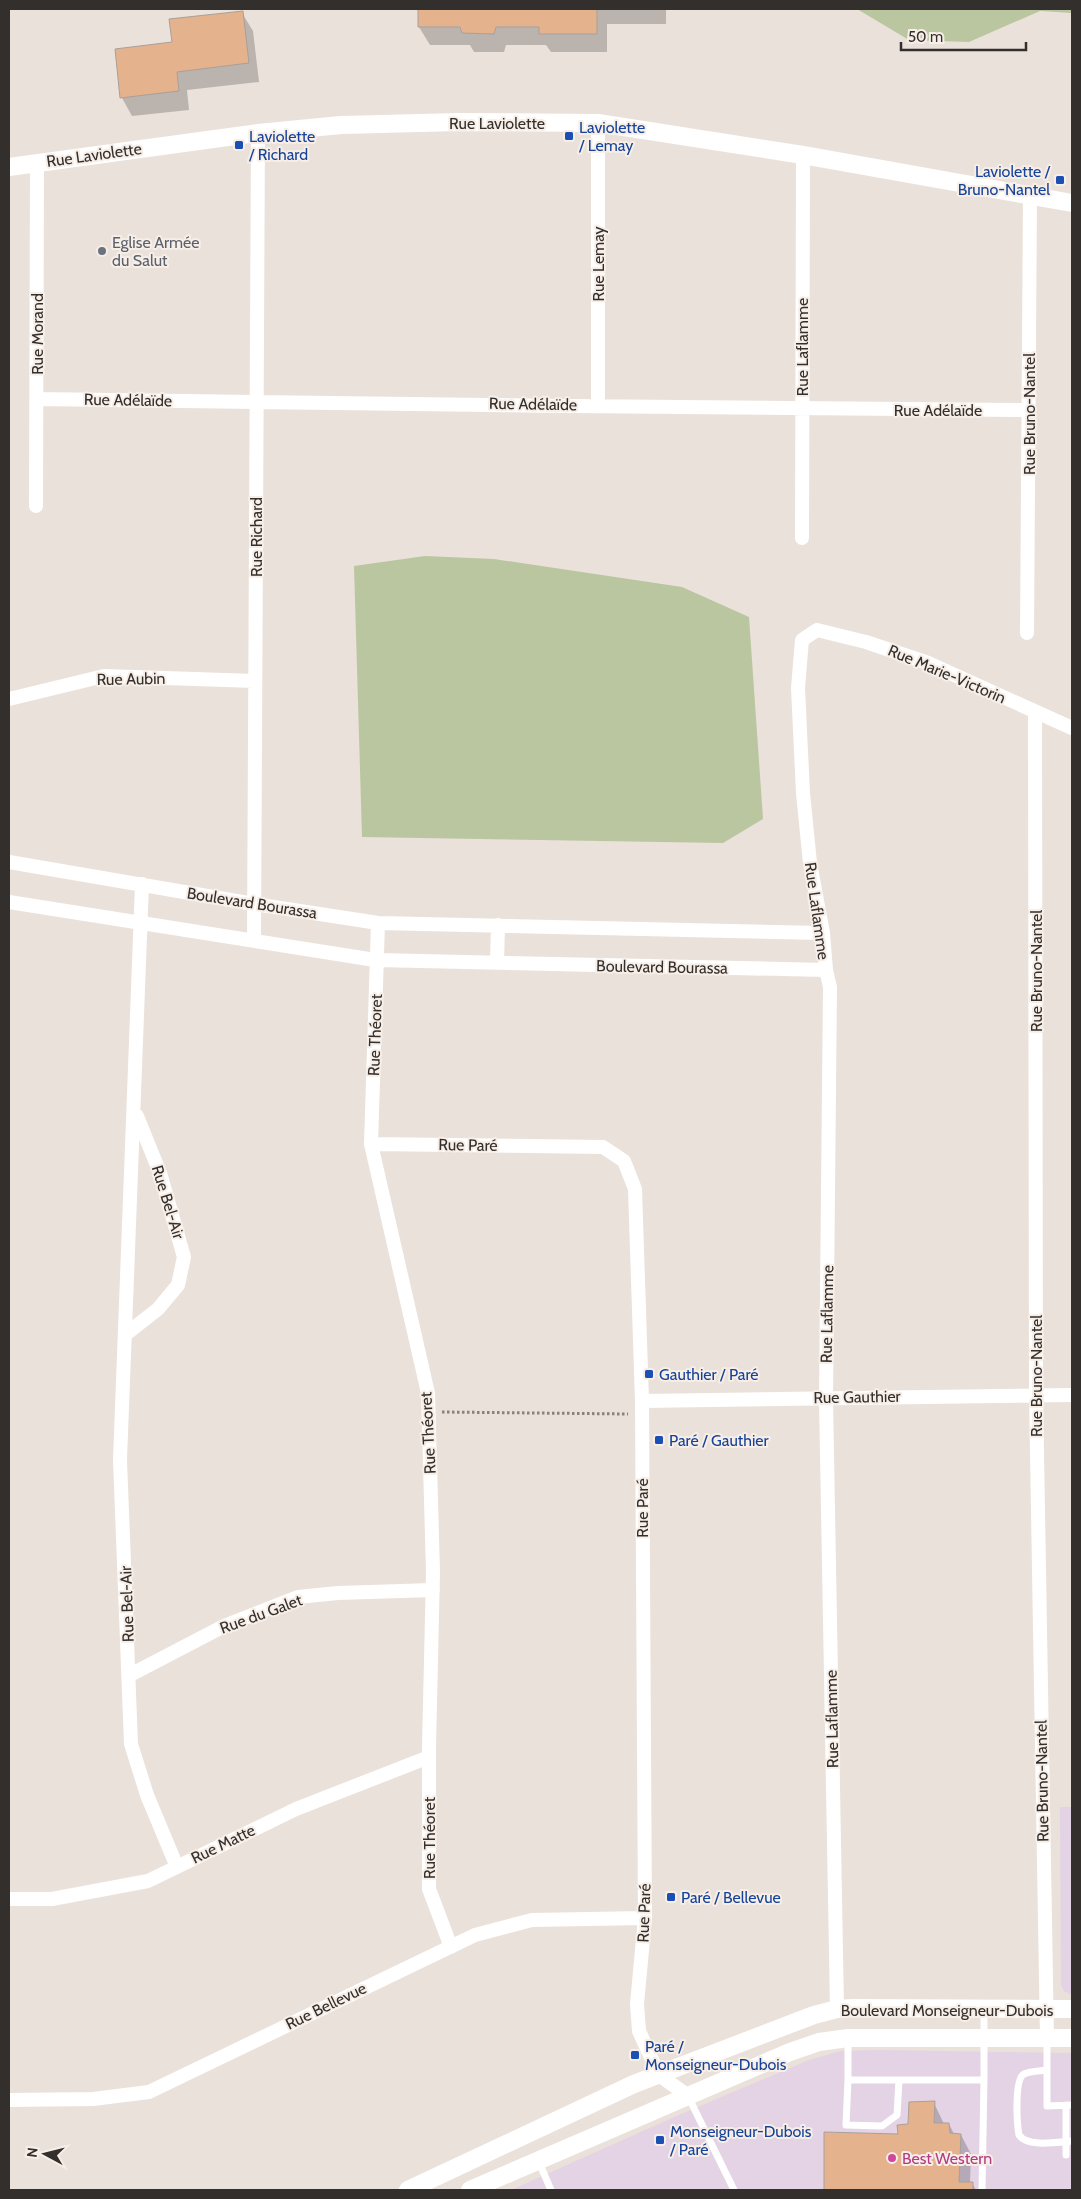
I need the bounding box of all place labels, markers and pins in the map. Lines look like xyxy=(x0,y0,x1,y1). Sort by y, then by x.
place label: Laviolette / Lemay xyxy=(578,118,645,155)
place label: Laviolette / Richard xyxy=(248,127,315,164)
marker: Laviolette / Lemay xyxy=(563,130,575,142)
marker: Laviolette / Richard xyxy=(233,139,245,151)
place label: Laviolette / Bruno-Nantel xyxy=(958,162,1051,199)
marker: Laviolette / Bruno-Nantel xyxy=(1054,174,1066,186)
place label: Eglise Armée du Salut xyxy=(112,233,200,270)
marker: Eglise Armée du Salut xyxy=(96,245,108,257)
place label: Gauthier / Paré xyxy=(659,1365,759,1384)
marker: Gauthier / Paré xyxy=(643,1368,655,1380)
place label: Paré / Gauthier xyxy=(669,1431,769,1450)
marker: Paré / Gauthier xyxy=(653,1434,665,1446)
place label: Paré / Bellevue xyxy=(681,1888,781,1907)
marker: Paré / Bellevue xyxy=(665,1891,677,1903)
place label: Paré / Monseigneur-Dubois xyxy=(645,2037,787,2074)
marker: Paré / Monseigneur-Dubois xyxy=(629,2049,641,2061)
place label: Monseigneur-Dubois / Paré xyxy=(669,2122,812,2159)
marker: Monseigneur-Dubois / Paré xyxy=(654,2134,666,2146)
place label: Best Western xyxy=(902,2149,992,2168)
marker: Best Western xyxy=(886,2152,898,2164)

